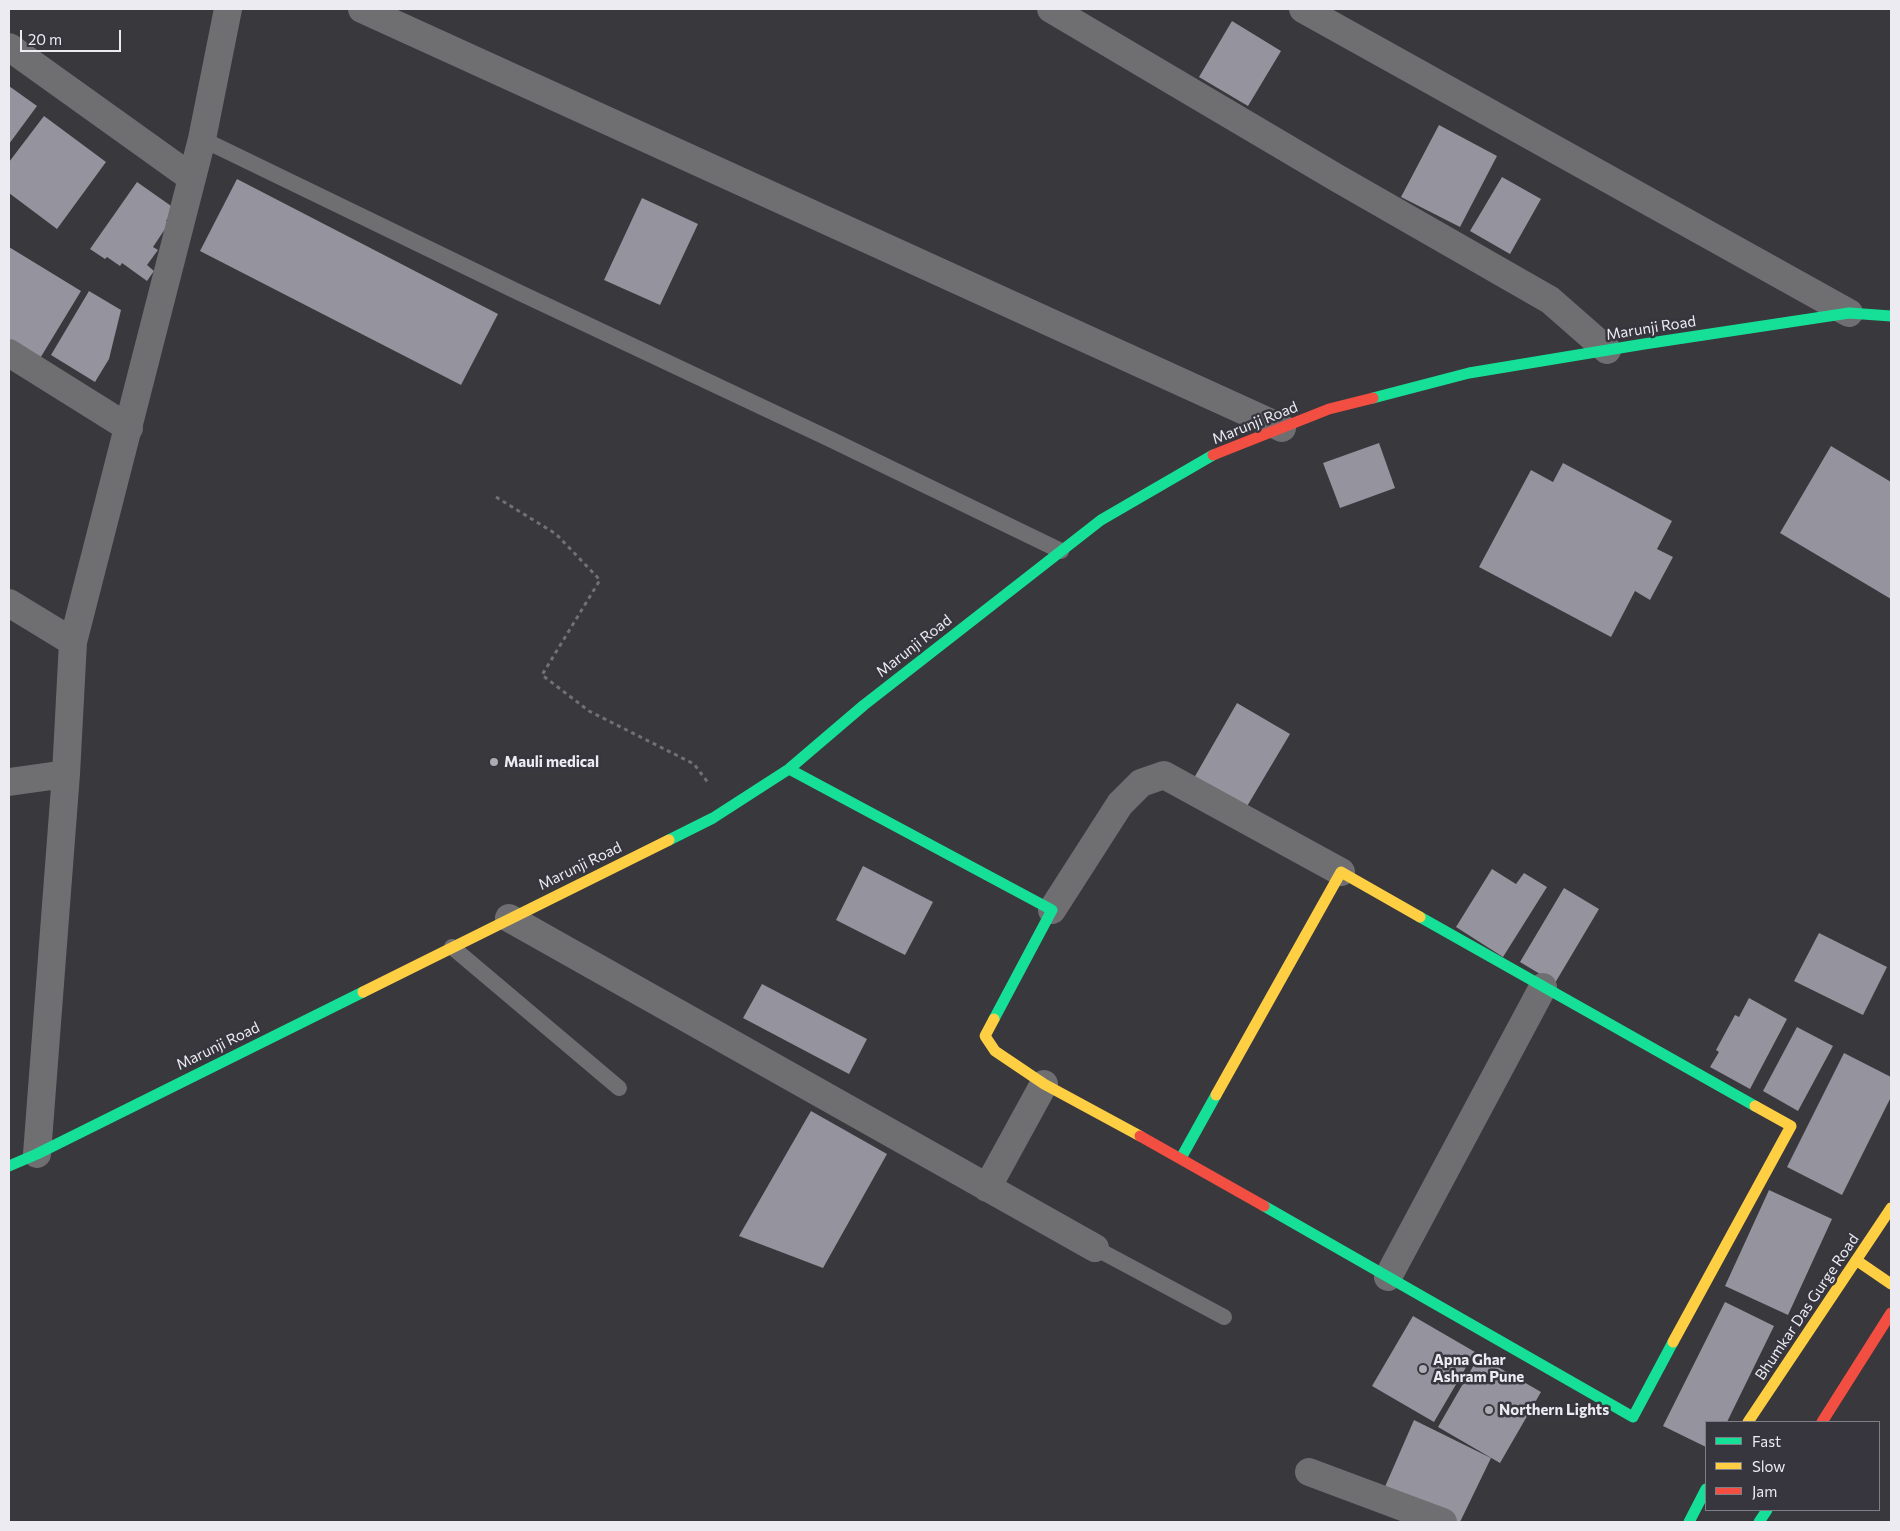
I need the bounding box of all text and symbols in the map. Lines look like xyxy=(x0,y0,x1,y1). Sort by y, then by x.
scale bar xyxy=(22,20,124,52)
text: 20 m xyxy=(28,30,62,48)
street label: Marunji Road xyxy=(1605,312,1697,344)
street label: Marunji Road xyxy=(1210,398,1300,448)
street label: Marunji Road xyxy=(873,611,955,681)
place label: Mauli medical xyxy=(504,753,599,771)
marker: Mauli medical xyxy=(488,756,500,768)
street label: Marunji Road xyxy=(535,838,625,894)
street label: Marunji Road xyxy=(173,1018,263,1074)
street label: Bhumkar Das Gurge Road xyxy=(1751,1231,1863,1383)
place label: Apna Ghar Ashram Pune xyxy=(1433,1351,1524,1386)
marker: Apna Ghar Ashram Pune xyxy=(1417,1363,1429,1375)
place label: Northern Lights xyxy=(1499,1401,1609,1419)
marker: Northern Lights xyxy=(1483,1404,1495,1416)
legend xyxy=(1705,1421,1880,1511)
text: Fast xyxy=(1752,1432,1781,1450)
text: Slow xyxy=(1752,1457,1785,1475)
text: Jam xyxy=(1752,1482,1777,1500)

